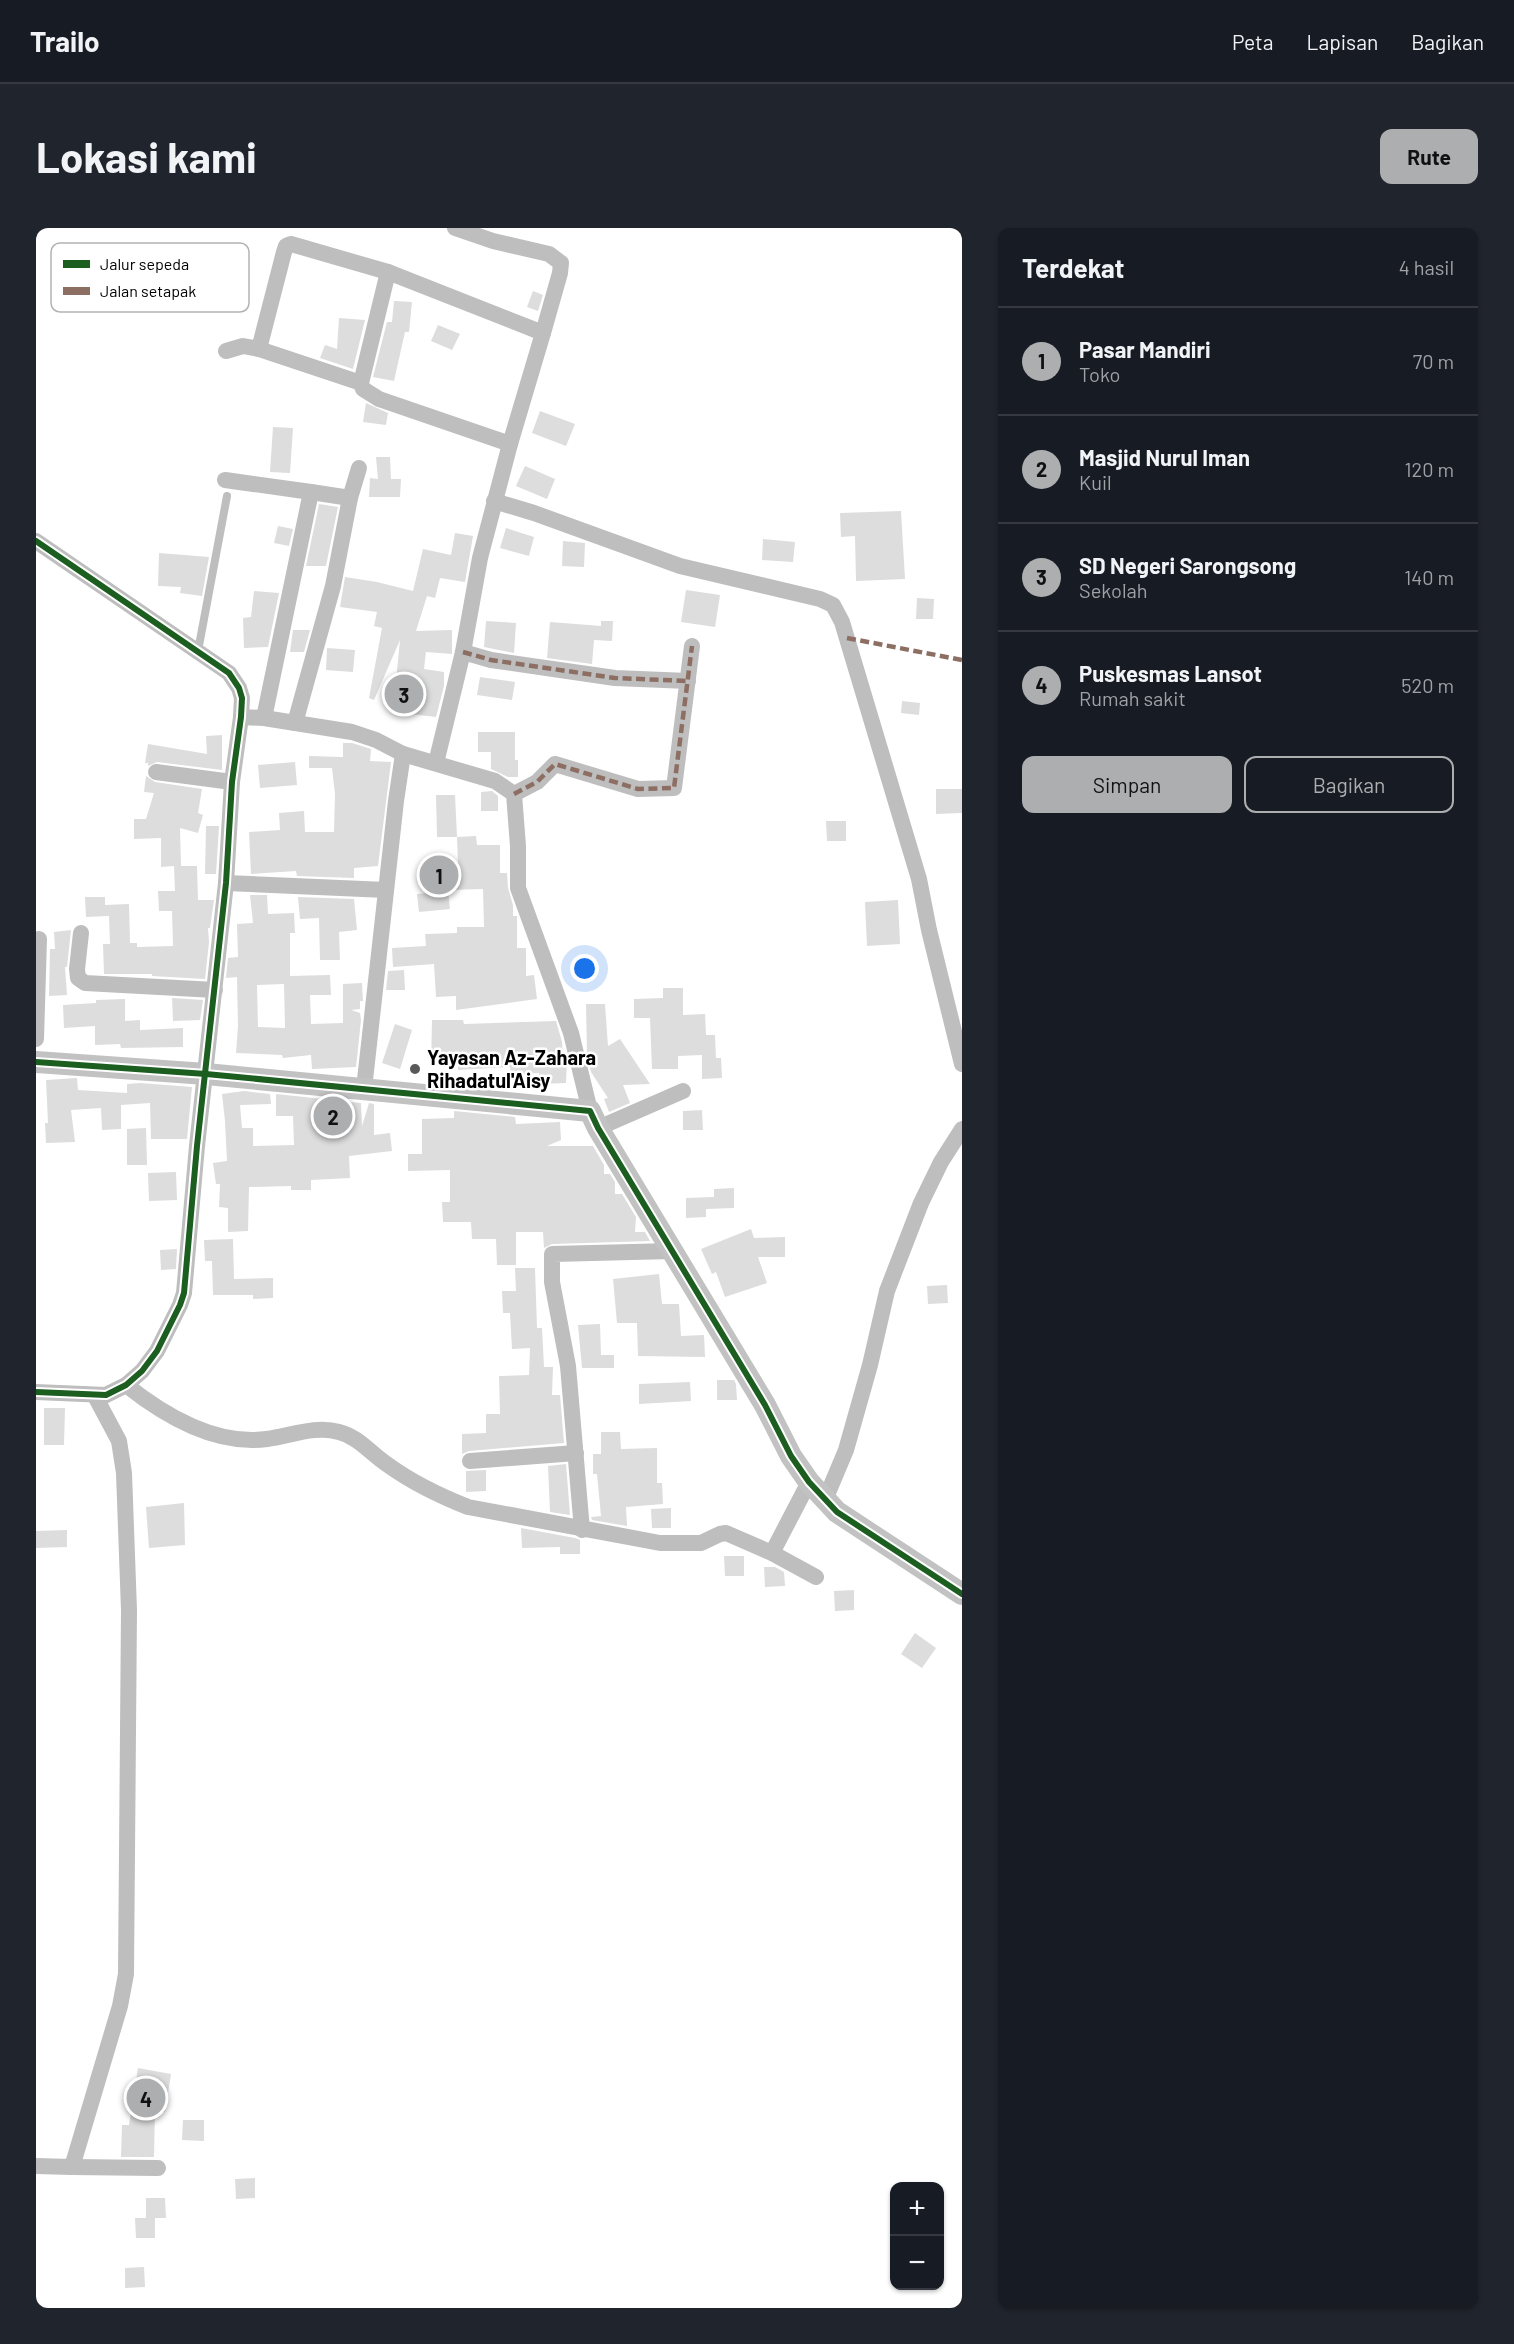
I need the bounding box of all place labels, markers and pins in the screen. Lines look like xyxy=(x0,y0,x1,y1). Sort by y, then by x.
pin: 3 xyxy=(384,672,424,716)
pin: 1 xyxy=(420,852,458,898)
place label: Yayasan Az-Zahara Rihadatul'Aisy xyxy=(427,1045,596,1092)
marker: Yayasan Az-Zahara Rihadatul'Aisy xyxy=(408,1062,422,1076)
pin: 2 xyxy=(314,1094,352,1138)
pin: 4 xyxy=(126,2076,166,2120)

